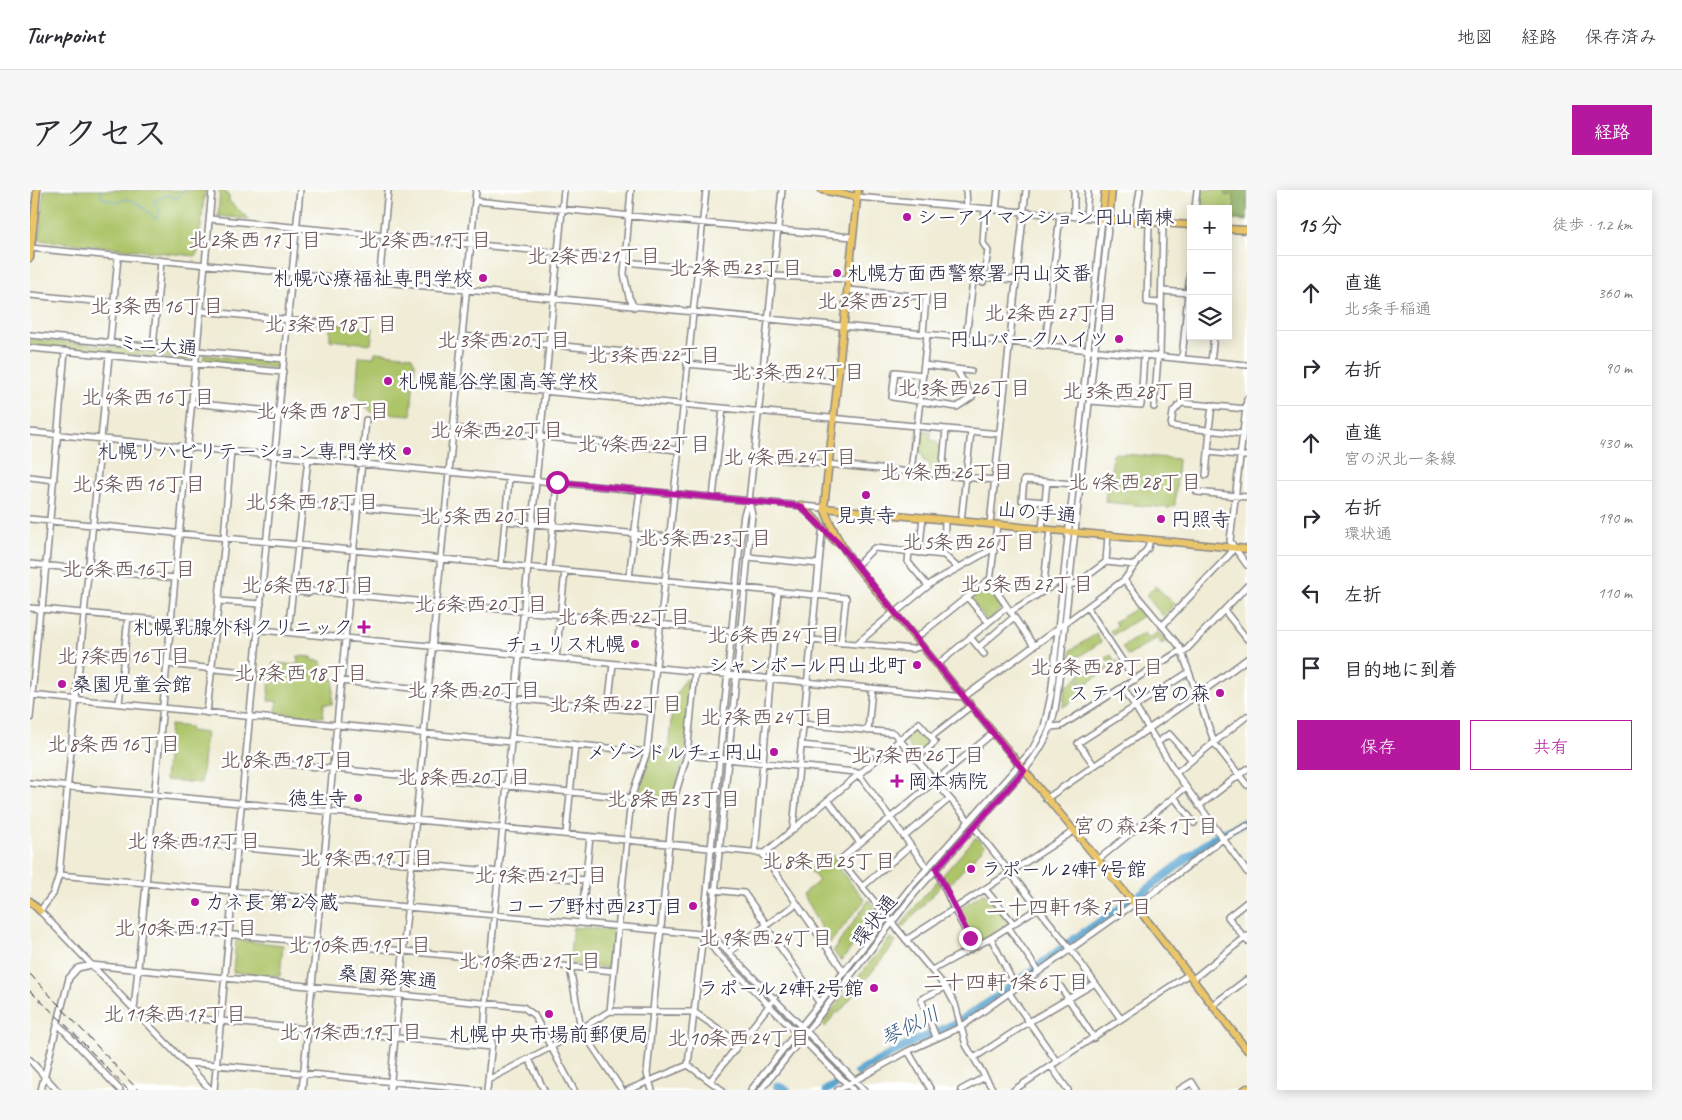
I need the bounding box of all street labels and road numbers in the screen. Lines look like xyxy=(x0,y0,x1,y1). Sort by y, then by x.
street label: ミニ大通 xyxy=(117,330,199,361)
street label: 山の手通 xyxy=(996,497,1078,528)
street label: 環状通 xyxy=(846,889,903,952)
street label: 桑園発寒通 xyxy=(337,961,439,994)

